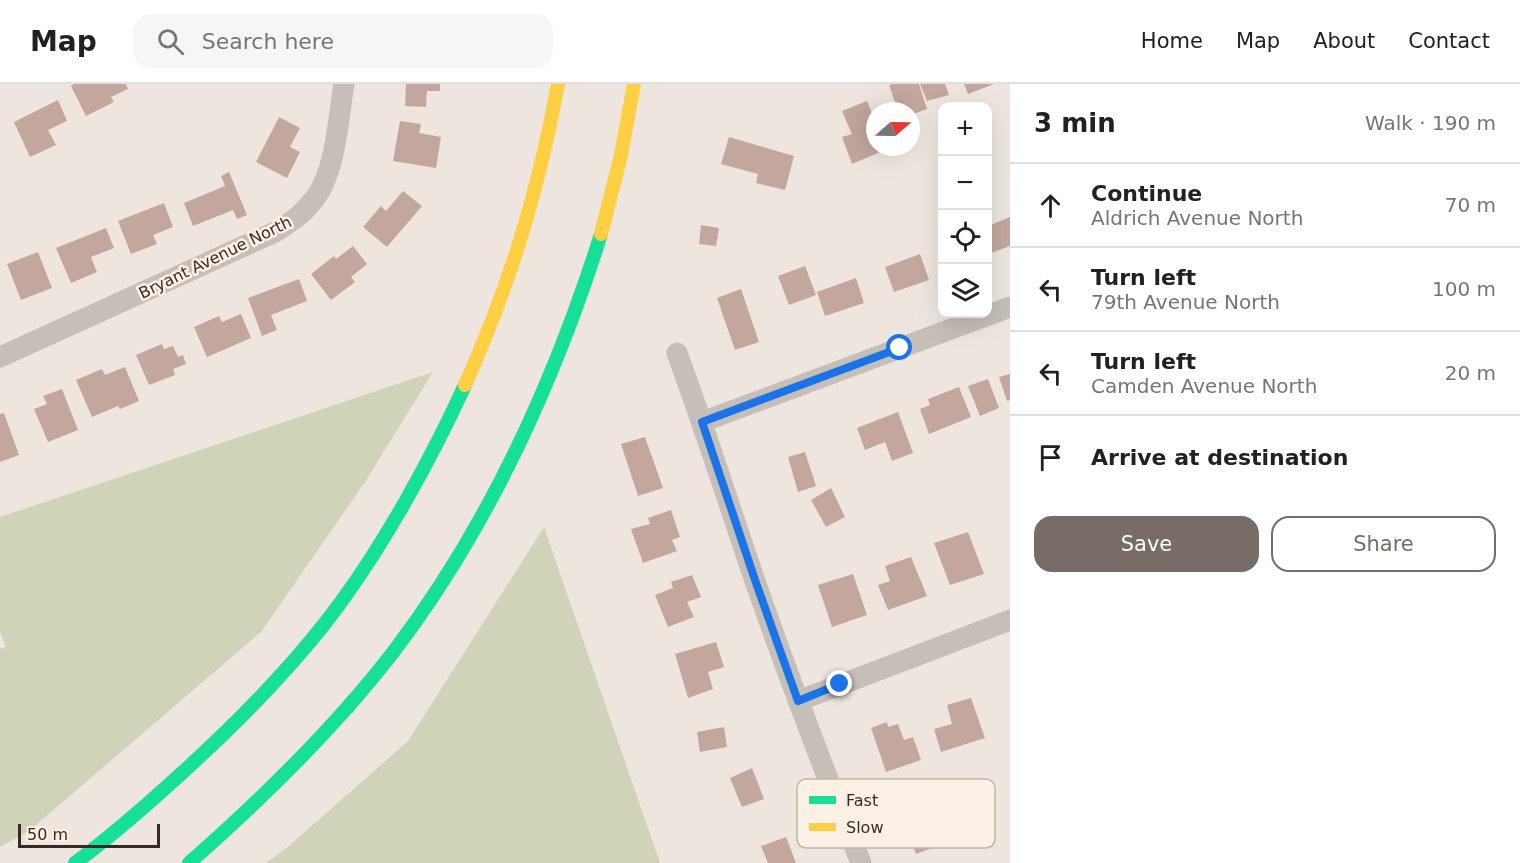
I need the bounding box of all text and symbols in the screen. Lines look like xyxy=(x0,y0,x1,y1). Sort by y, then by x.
search box xyxy=(133,14,553,68)
text: Map xyxy=(30,25,97,58)
icon: search xyxy=(154,25,187,58)
text: Search here xyxy=(202,29,334,54)
text: Home xyxy=(1141,29,1203,53)
text: Map xyxy=(1236,29,1280,53)
text: About xyxy=(1313,29,1375,53)
text: Contact xyxy=(1408,29,1490,53)
north arrow xyxy=(866,102,920,156)
map controls xyxy=(938,102,992,318)
button: + xyxy=(938,102,992,156)
text: 3 min xyxy=(1034,108,1116,138)
text: Walk · 190 m xyxy=(1365,111,1496,135)
button: − xyxy=(938,156,992,210)
text: Continue xyxy=(1091,181,1202,206)
icon: ahead xyxy=(1034,189,1067,222)
text: 70 m xyxy=(1445,193,1496,217)
text: Aldrich Avenue North xyxy=(1091,206,1303,230)
button: locate xyxy=(938,210,992,264)
street label: Bryant Avenue North xyxy=(136,212,295,303)
button: layers xyxy=(938,264,992,318)
text: Turn left xyxy=(1091,265,1196,290)
icon: left xyxy=(1034,273,1067,306)
text: 100 m xyxy=(1432,277,1496,301)
text: 79th Avenue North xyxy=(1091,290,1280,314)
route start xyxy=(886,334,912,360)
text: Turn left xyxy=(1091,349,1196,374)
icon: left xyxy=(1034,357,1067,390)
text: 20 m xyxy=(1445,361,1496,385)
text: Camden Avenue North xyxy=(1091,374,1317,398)
icon: arrive xyxy=(1034,441,1067,474)
text: Arrive at destination xyxy=(1091,445,1348,470)
button: Save xyxy=(1034,516,1259,572)
button: Share xyxy=(1271,516,1496,572)
route end xyxy=(826,670,852,696)
legend xyxy=(797,779,995,848)
text: Fast xyxy=(846,791,878,810)
text: Slow xyxy=(846,818,883,837)
scale bar xyxy=(18,821,160,848)
text: 50 m xyxy=(27,825,68,844)

